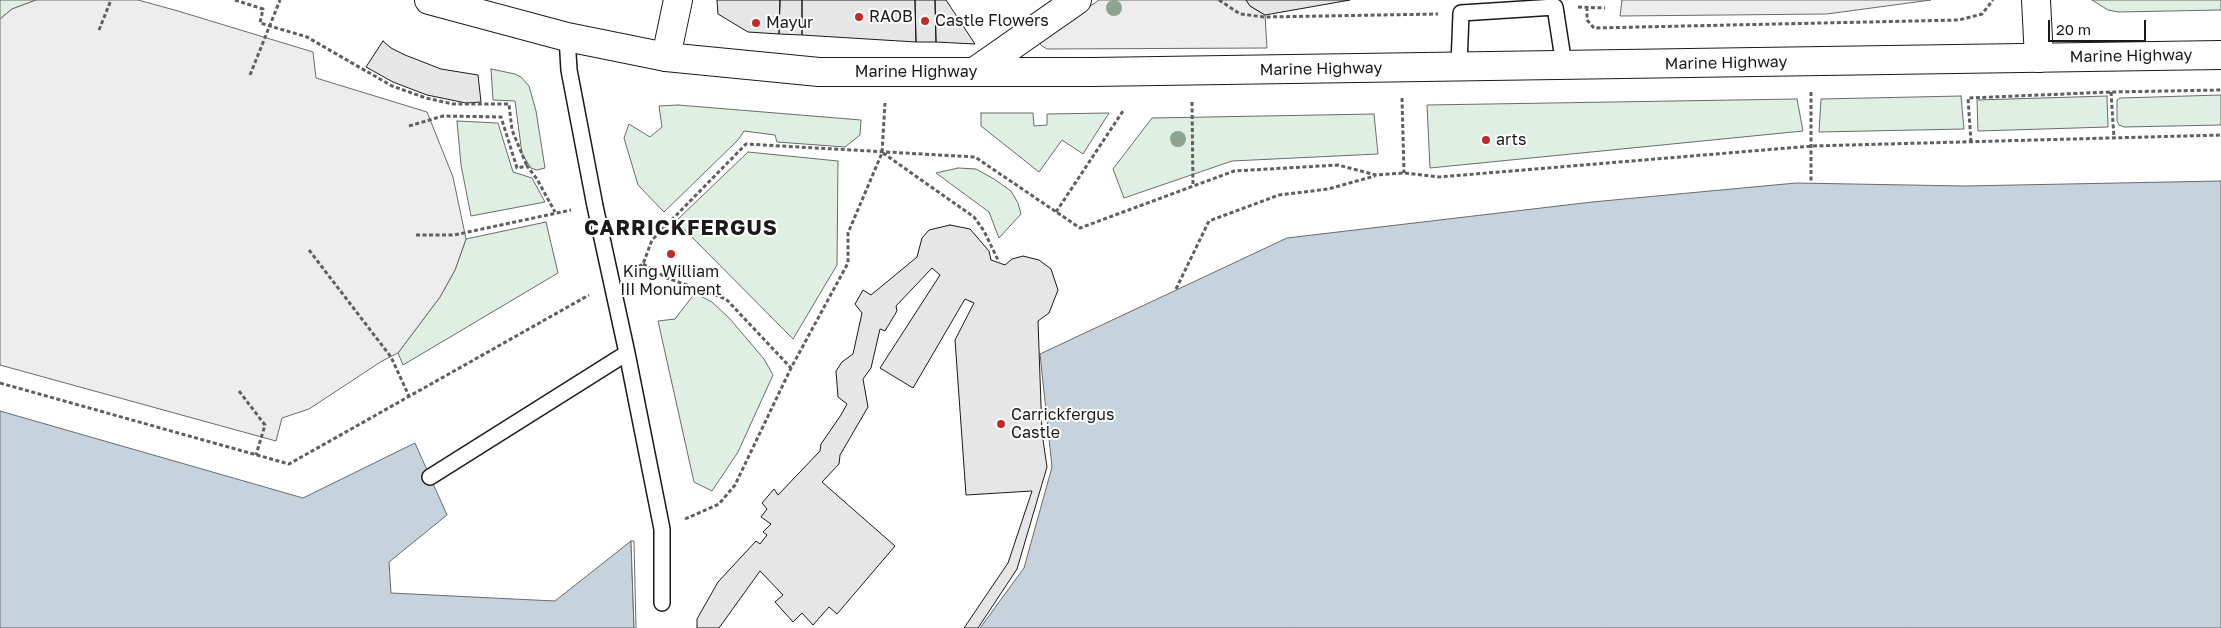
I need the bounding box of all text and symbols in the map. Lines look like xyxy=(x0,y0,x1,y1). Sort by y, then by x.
place label: RAOB xyxy=(869,7,913,27)
scale bar xyxy=(2051,10,2148,42)
marker: RAOB xyxy=(853,11,865,23)
place label: Castle Flowers xyxy=(935,11,1049,31)
place label: Mayur xyxy=(766,13,813,33)
marker: Castle Flowers xyxy=(919,15,931,27)
marker: Mayur xyxy=(750,17,762,29)
text: 20 m xyxy=(2056,20,2091,38)
street label: Marine Highway xyxy=(2069,45,2193,67)
street label: Marine Highway xyxy=(1664,52,1788,74)
street label: Marine Highway xyxy=(1259,58,1383,80)
street label: Marine Highway xyxy=(855,62,977,82)
place label: arts xyxy=(1496,130,1526,150)
marker: arts xyxy=(1480,134,1492,146)
district label: CARRICKFERGUS xyxy=(582,215,780,241)
marker: King William III Monument xyxy=(665,248,677,260)
place label: King William III Monument xyxy=(620,262,722,300)
place label: Carrickfergus Castle xyxy=(1011,405,1114,443)
marker: Carrickfergus Castle xyxy=(995,418,1007,430)

